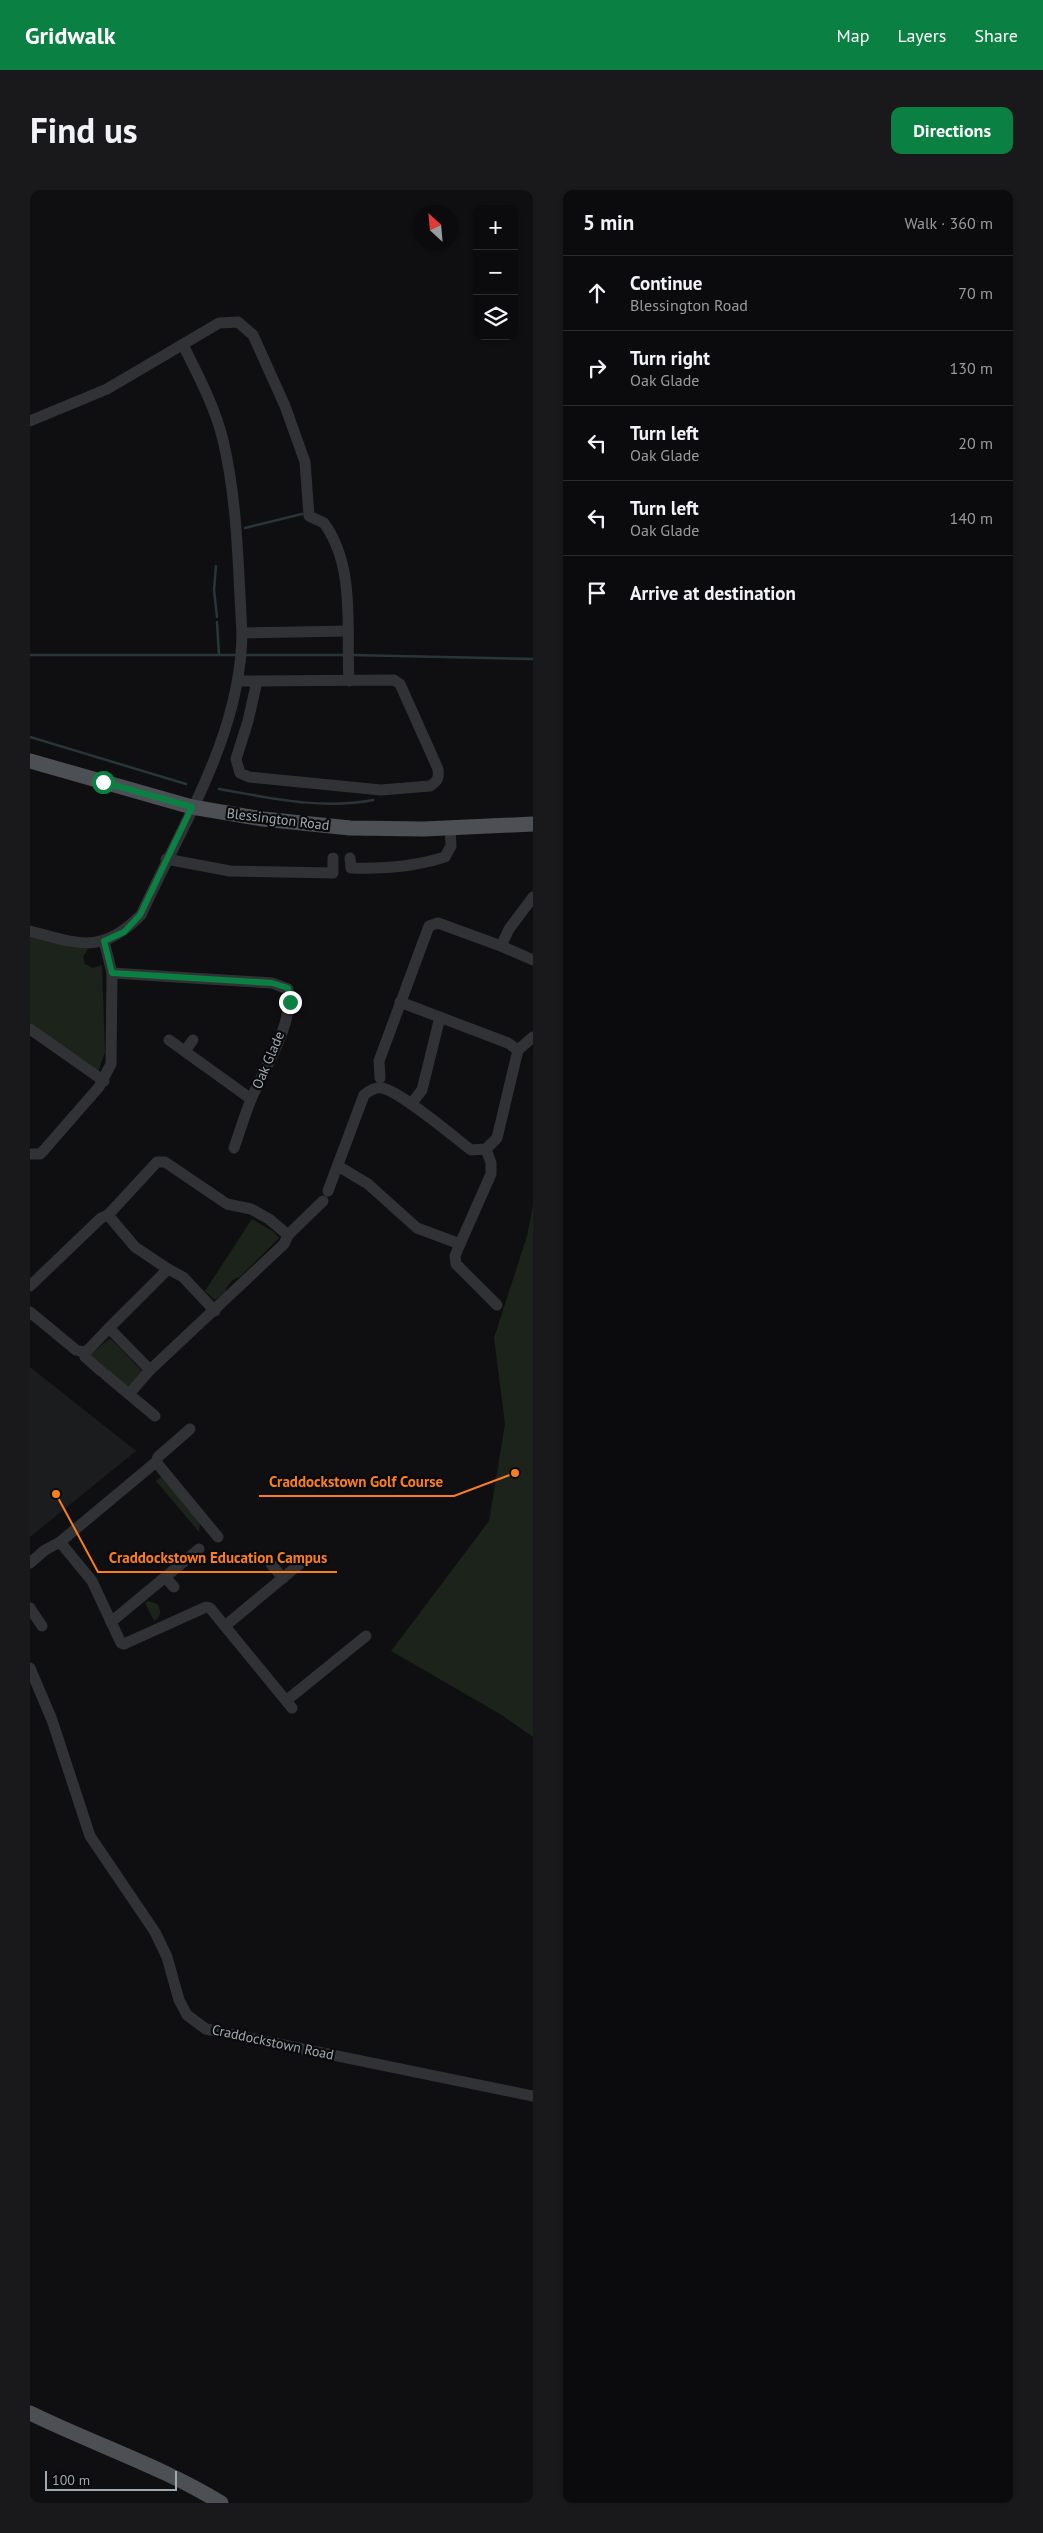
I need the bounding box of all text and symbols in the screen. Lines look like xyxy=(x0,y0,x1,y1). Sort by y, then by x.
text: Gridwalk xyxy=(25,20,115,51)
text: Map xyxy=(837,24,869,47)
text: Layers xyxy=(897,24,946,47)
text: Share xyxy=(974,24,1018,47)
text: Find us xyxy=(30,107,138,153)
button: Directions xyxy=(891,107,1013,154)
north arrow xyxy=(413,205,458,250)
map controls xyxy=(473,205,518,340)
button: + xyxy=(473,205,518,250)
text: 5 min xyxy=(583,209,634,236)
text: Walk · 360 m xyxy=(904,213,993,233)
button: − xyxy=(473,250,518,295)
text: Continue xyxy=(630,271,702,295)
icon: ahead xyxy=(583,279,611,307)
text: 70 m xyxy=(958,283,993,303)
button: layers xyxy=(473,295,518,340)
text: Blessington Road xyxy=(630,295,748,315)
text: Turn right xyxy=(630,346,710,370)
icon: right xyxy=(583,354,611,382)
text: 130 m xyxy=(950,358,993,378)
text: Oak Glade xyxy=(630,370,699,390)
text: Turn left xyxy=(630,421,699,445)
icon: left xyxy=(583,429,611,457)
text: 20 m xyxy=(958,433,993,453)
text: Oak Glade xyxy=(630,445,699,465)
text: Turn left xyxy=(630,496,699,520)
icon: left xyxy=(583,504,611,532)
text: 140 m xyxy=(950,508,993,528)
text: Oak Glade xyxy=(630,520,699,540)
icon: arrive xyxy=(583,579,611,607)
text: Arrive at destination xyxy=(630,581,796,605)
route start xyxy=(92,771,115,794)
street label: Blessington Road xyxy=(226,804,330,834)
route end xyxy=(279,991,302,1014)
street label: Oak Glade xyxy=(248,1029,288,1091)
callout: Craddockstown Golf Course xyxy=(259,1466,454,1496)
text: Craddockstown Golf Course xyxy=(269,1472,443,1491)
callout: Craddockstown Education Campus xyxy=(98,1542,337,1572)
text: Craddockstown Education Campus xyxy=(109,1548,327,1567)
street label: Craddockstown Road xyxy=(210,2020,336,2064)
scale bar xyxy=(45,2468,178,2491)
text: 100 m xyxy=(52,2471,90,2489)

